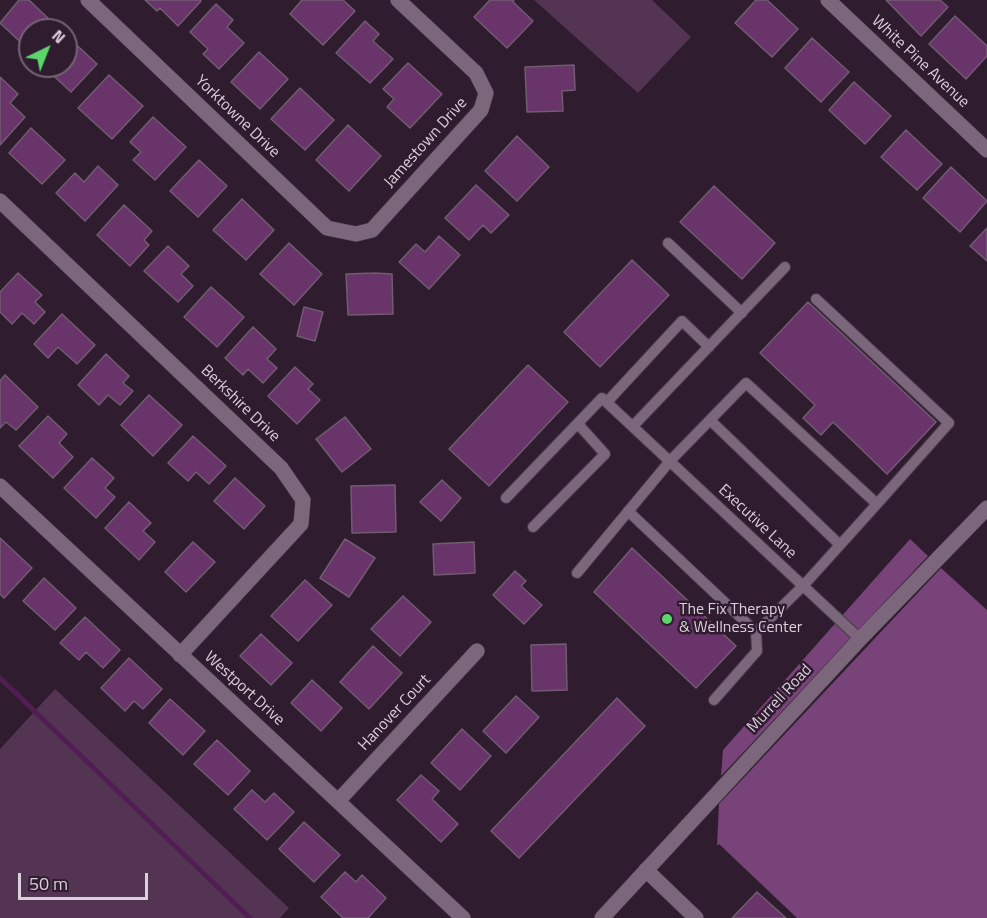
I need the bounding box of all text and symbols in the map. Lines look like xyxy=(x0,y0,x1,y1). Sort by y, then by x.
street label: White Pine Avenue xyxy=(867,12,973,112)
north arrow xyxy=(18,18,78,78)
text: N xyxy=(47,24,71,49)
street label: Yorktowne Drive xyxy=(191,72,283,162)
street label: Jamestown Drive xyxy=(380,94,472,192)
street label: Berkshire Drive xyxy=(196,361,284,447)
street label: Executive Lane xyxy=(714,481,800,563)
place label: The Fix Therapy & Wellness Center xyxy=(679,600,802,638)
marker: The Fix Therapy & Wellness Center xyxy=(660,612,674,626)
street label: Westport Drive xyxy=(200,648,288,730)
street label: Murrell Road xyxy=(743,661,817,737)
street label: Hanover Court xyxy=(355,671,435,755)
scale bar xyxy=(21,861,152,899)
text: 50 m xyxy=(29,870,68,897)

